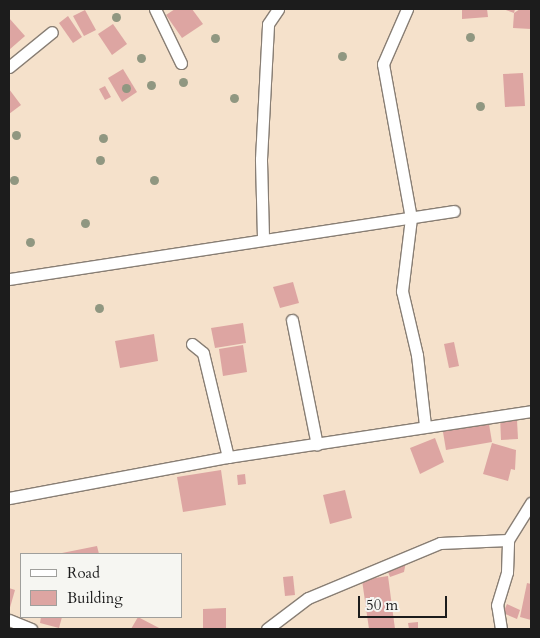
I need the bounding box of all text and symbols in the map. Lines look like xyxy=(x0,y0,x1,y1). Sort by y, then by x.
legend xyxy=(20,553,182,618)
text: Road xyxy=(67,563,100,583)
scale bar xyxy=(360,586,449,618)
text: Building xyxy=(67,588,123,608)
text: 50 m xyxy=(366,595,398,615)

